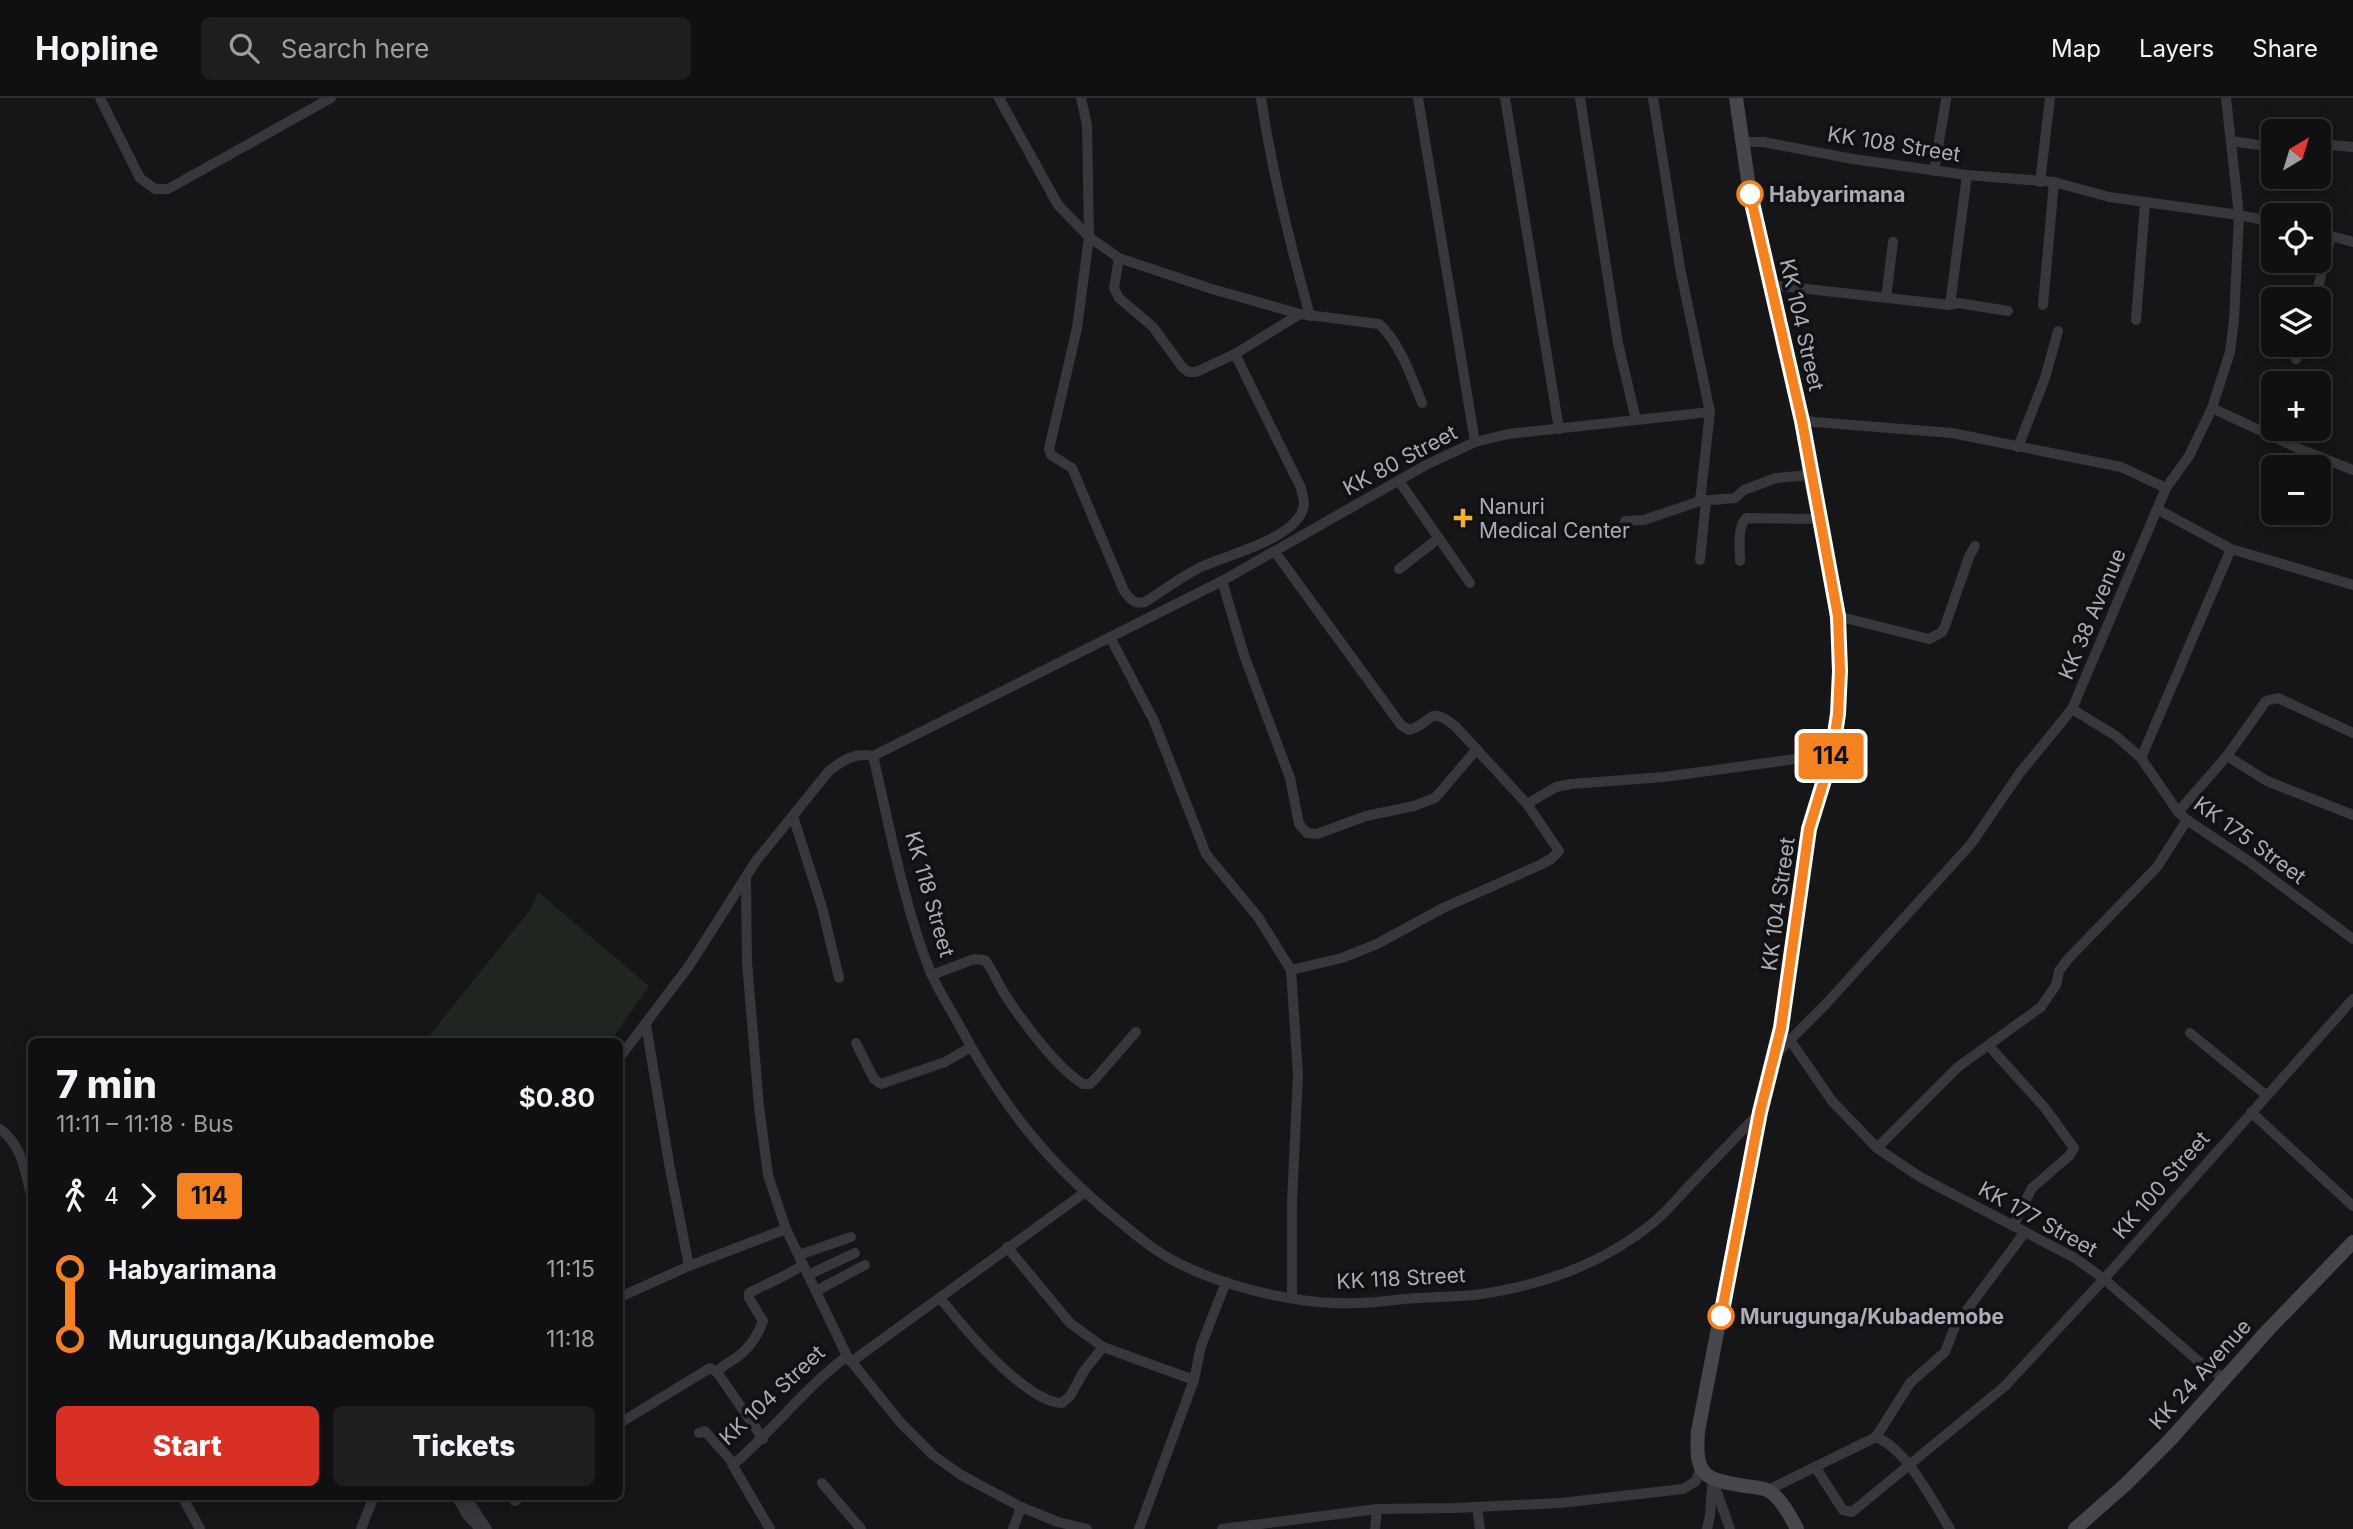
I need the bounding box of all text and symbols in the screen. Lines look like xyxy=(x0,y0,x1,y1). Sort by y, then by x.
search box xyxy=(201,17,691,80)
text: Hopline xyxy=(35,28,159,68)
icon: search xyxy=(225,29,263,67)
text: Search here xyxy=(281,33,429,64)
text: Map xyxy=(2051,34,2101,63)
text: Layers xyxy=(2139,34,2214,63)
text: Share xyxy=(2252,34,2318,63)
north arrow xyxy=(2261,119,2331,189)
map controls xyxy=(2261,119,2331,525)
street label: KK 108 Street xyxy=(1826,121,1962,167)
marker: Habyarimana xyxy=(1737,181,1763,207)
place label: Habyarimana xyxy=(1769,182,1905,207)
button: locate xyxy=(2261,203,2331,273)
street label: KK 104 Street xyxy=(1775,257,1829,394)
button: layers xyxy=(2261,287,2331,357)
button: + xyxy=(2261,371,2331,441)
street label: KK 80 Street xyxy=(1339,419,1461,501)
button: − xyxy=(2261,455,2331,525)
place label: Nanuri Medical Center xyxy=(1479,494,1630,543)
marker: Nanuri Medical Center xyxy=(1453,508,1473,528)
street label: KK 38 Avenue xyxy=(2053,545,2131,683)
line badge: 114 xyxy=(1791,733,1871,779)
text: 114 xyxy=(1813,741,1849,770)
street label: KK 175 Street xyxy=(2189,791,2311,889)
street label: KK 118 Street xyxy=(900,828,960,960)
street label: KK 104 Street xyxy=(1756,835,1800,972)
text: 7 min xyxy=(56,1061,157,1107)
text: $0.80 xyxy=(519,1082,595,1113)
text: 11:11 – 11:18 · Bus xyxy=(56,1110,234,1138)
street label: KK 100 Street xyxy=(2108,1126,2215,1244)
street label: KK 177 Street xyxy=(1974,1176,2102,1262)
icon: walk xyxy=(56,1177,94,1215)
icon: forward xyxy=(129,1177,167,1215)
text: 114 xyxy=(191,1181,228,1210)
text: 4 xyxy=(104,1182,119,1210)
text: Habyarimana xyxy=(108,1254,277,1285)
text: 11:15 xyxy=(546,1255,595,1283)
street label: KK 118 Street xyxy=(1336,1262,1466,1294)
marker: Murugunga/Kubademobe xyxy=(1708,1303,1734,1329)
place label: Murugunga/Kubademobe xyxy=(1740,1304,2004,1329)
street label: KK 24 Avenue xyxy=(2144,1314,2256,1434)
text: Murugunga/Kubademobe xyxy=(108,1324,435,1355)
text: 11:18 xyxy=(546,1325,595,1353)
street label: KK 104 Street xyxy=(714,1340,830,1450)
button: Start xyxy=(56,1406,319,1486)
button: Tickets xyxy=(333,1406,595,1486)

